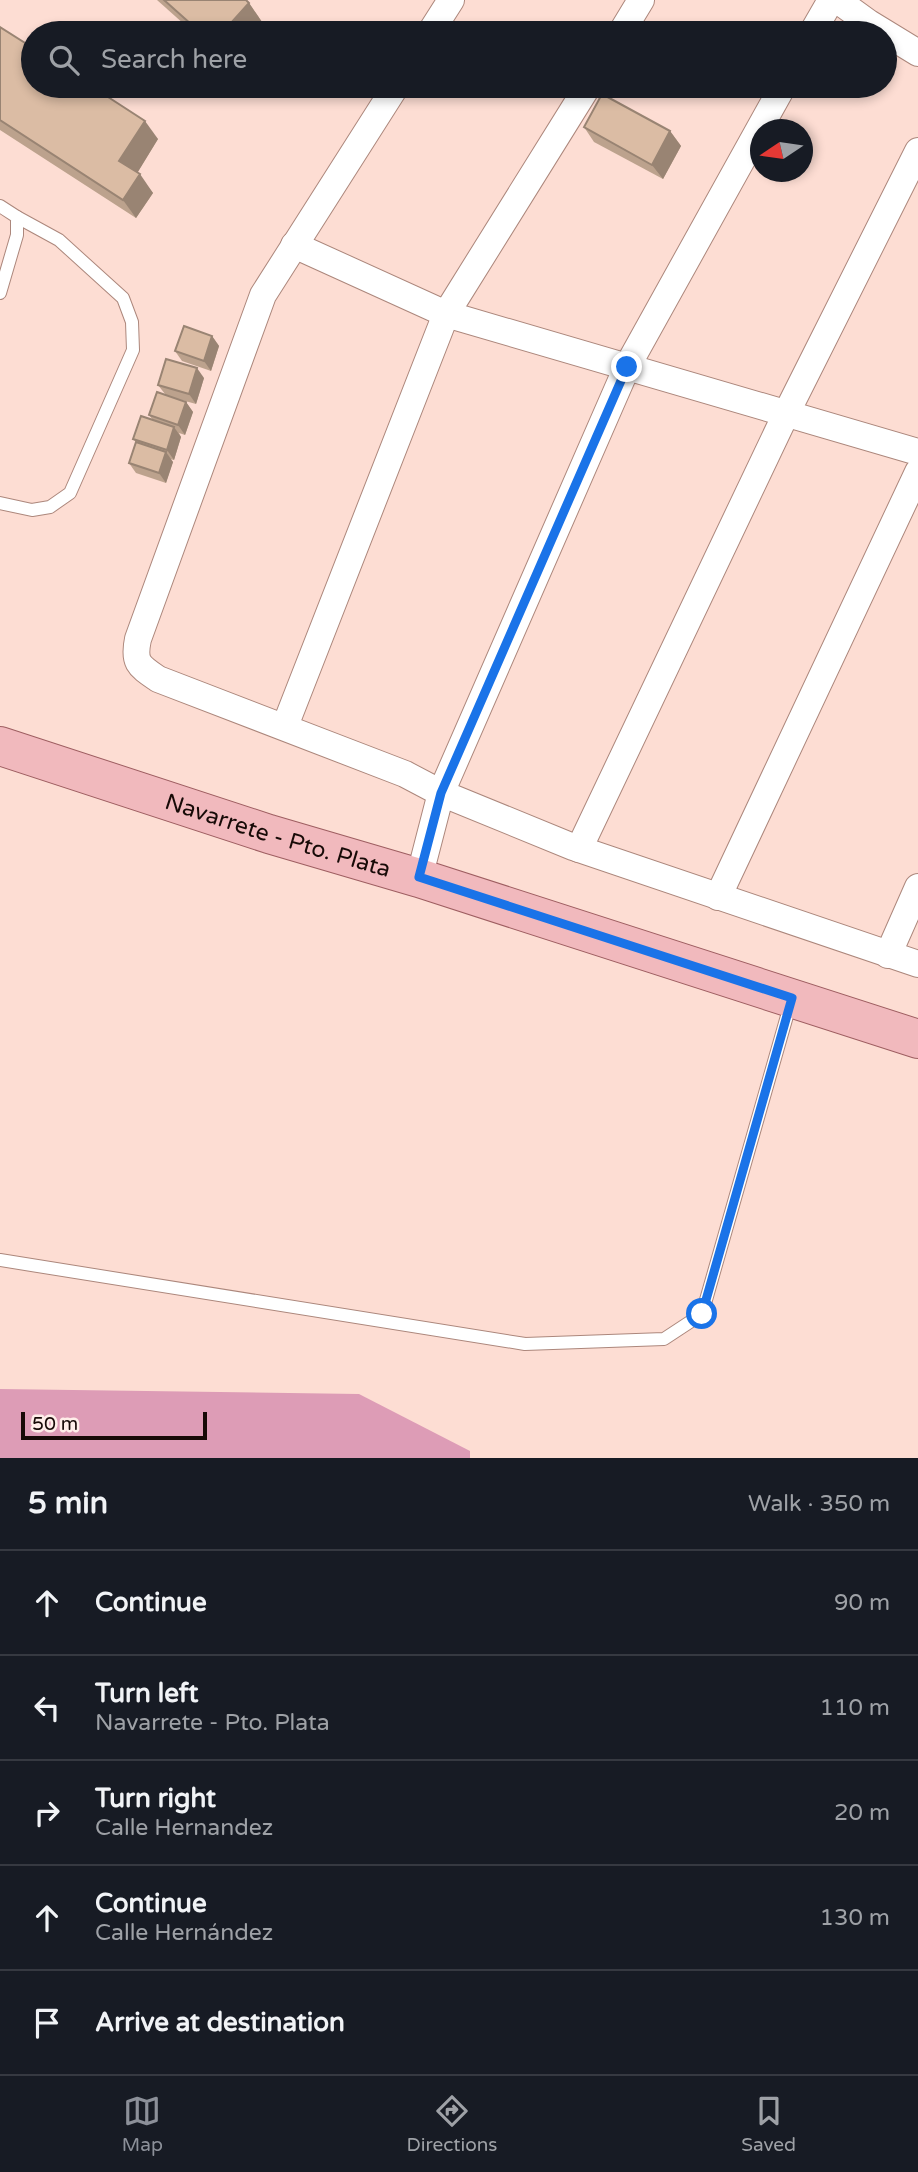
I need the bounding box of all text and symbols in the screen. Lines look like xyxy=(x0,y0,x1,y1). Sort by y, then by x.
search box xyxy=(21,21,897,98)
icon: search xyxy=(45,41,83,79)
text: Search here xyxy=(101,44,247,75)
north arrow xyxy=(750,119,813,182)
route end xyxy=(611,351,642,382)
street label: Navarrete - Pto. Plata xyxy=(161,788,394,884)
route start xyxy=(686,1298,717,1329)
scale bar xyxy=(21,1409,206,1441)
text: 50 m xyxy=(32,1413,78,1435)
text: 5 min xyxy=(28,1485,108,1522)
text: Walk · 350 m xyxy=(748,1490,890,1518)
icon: ahead xyxy=(28,1584,66,1622)
text: Continue xyxy=(95,1587,207,1618)
text: 90 m xyxy=(834,1589,890,1617)
text: Turn left xyxy=(95,1678,198,1709)
icon: left xyxy=(28,1689,66,1727)
text: 110 m xyxy=(820,1694,890,1722)
text: Navarrete - Pto. Plata xyxy=(95,1709,330,1737)
text: Turn right xyxy=(95,1783,216,1814)
icon: right xyxy=(28,1794,66,1832)
text: 20 m xyxy=(834,1799,890,1827)
text: Calle Hernandez xyxy=(95,1814,273,1842)
text: Continue xyxy=(95,1888,207,1919)
icon: ahead xyxy=(28,1899,66,1937)
text: 130 m xyxy=(820,1904,890,1932)
text: Calle Hernández xyxy=(95,1919,273,1947)
icon: arrive xyxy=(28,2004,66,2042)
text: Arrive at destination xyxy=(95,2007,345,2038)
tab: Map xyxy=(122,2092,163,2156)
tab: Directions xyxy=(407,2092,498,2156)
tab: Saved xyxy=(741,2092,796,2156)

